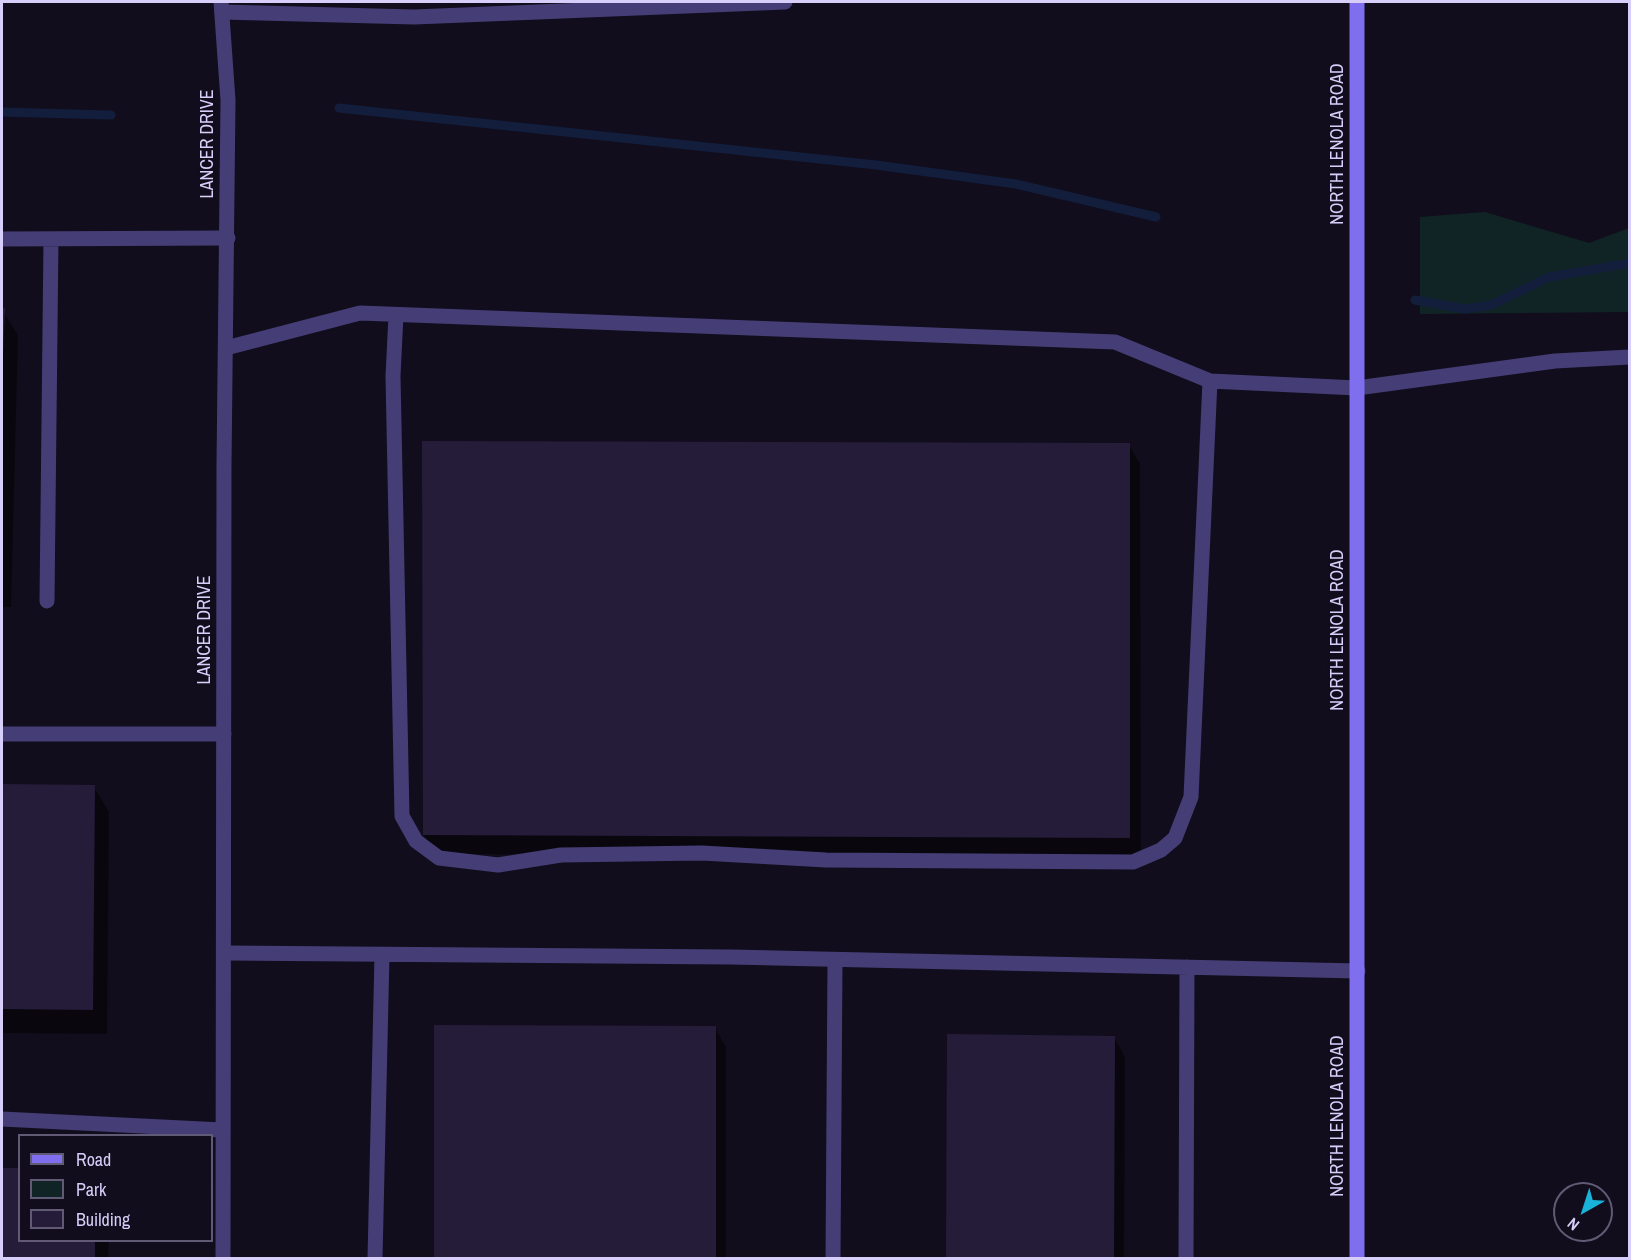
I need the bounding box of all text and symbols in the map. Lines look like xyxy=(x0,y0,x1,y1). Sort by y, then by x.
street label: NORTH LENOLA ROAD xyxy=(1327,63,1349,225)
street label: LANCER DRIVE xyxy=(197,89,219,199)
street label: NORTH LENOLA ROAD xyxy=(1327,549,1349,711)
street label: LANCER DRIVE xyxy=(194,575,216,685)
street label: NORTH LENOLA ROAD xyxy=(1327,1035,1349,1197)
legend xyxy=(18,1134,213,1242)
text: Road xyxy=(76,1147,111,1172)
text: Park xyxy=(76,1177,106,1202)
north arrow xyxy=(1553,1182,1613,1242)
text: Building xyxy=(76,1207,130,1232)
text: N xyxy=(1562,1213,1584,1236)

